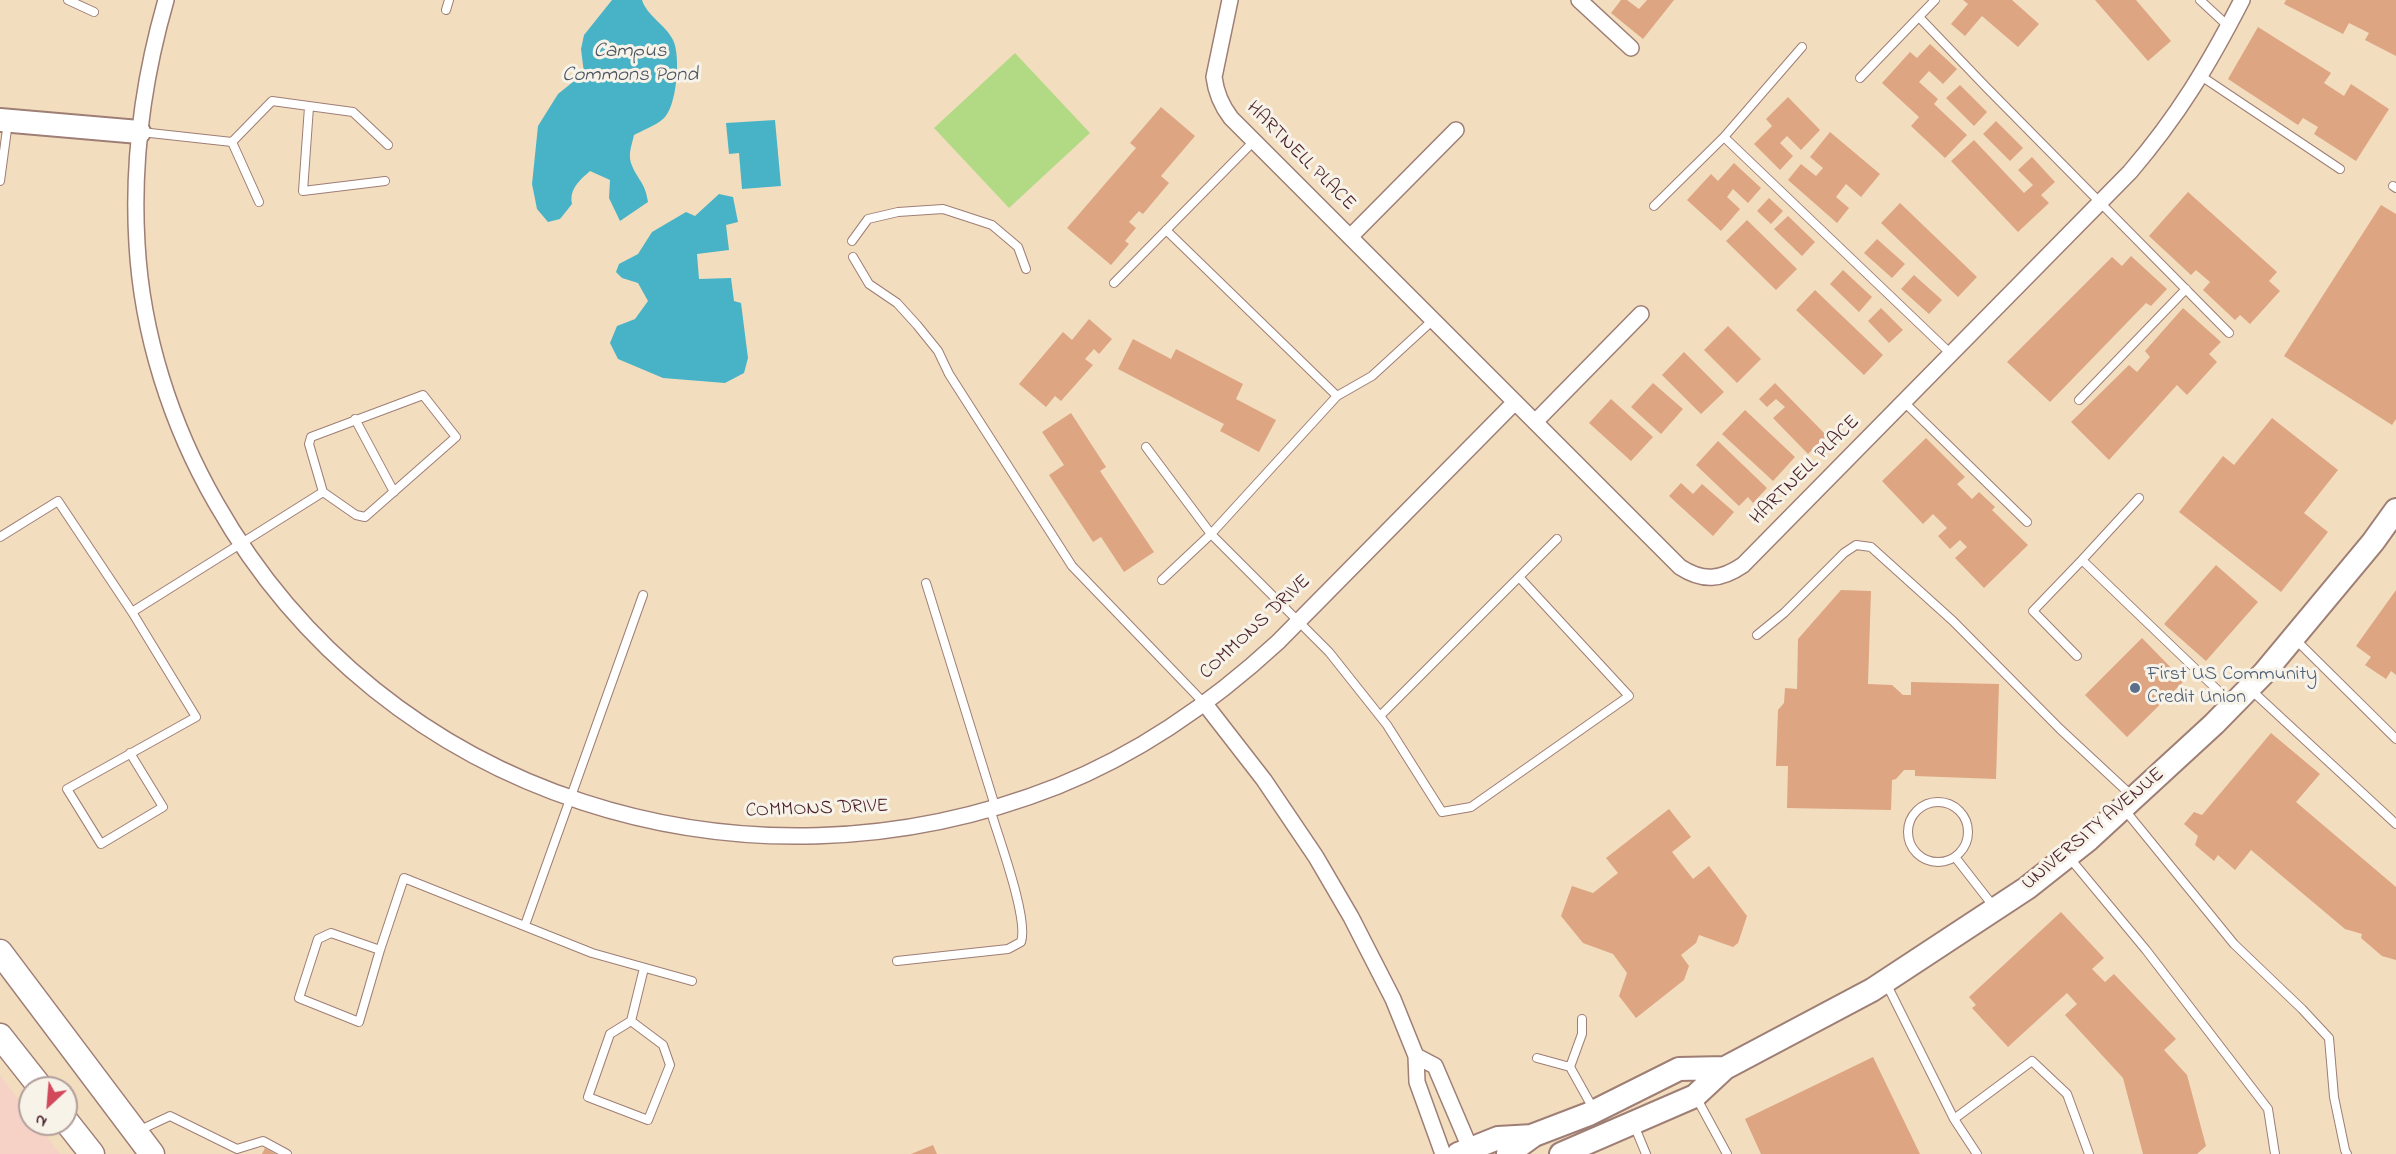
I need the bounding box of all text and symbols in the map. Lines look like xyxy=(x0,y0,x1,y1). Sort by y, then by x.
water label: Campus Commons Pond xyxy=(562,40,698,90)
street label: HARTNELL PLACE xyxy=(1240,97,1360,217)
street label: HARTNELL PLACE xyxy=(1746,411,1866,531)
street label: COMMONS DRIVE xyxy=(1196,570,1316,686)
place label: First US Community Credit Union xyxy=(2147,664,2317,711)
marker: First US Community Credit Union xyxy=(2128,681,2142,695)
street label: UNIVERSITY AVENUE xyxy=(2018,763,2170,897)
street label: COMMONS DRIVE xyxy=(745,796,889,824)
north arrow xyxy=(18,1076,78,1136)
text: N xyxy=(31,1107,51,1134)

